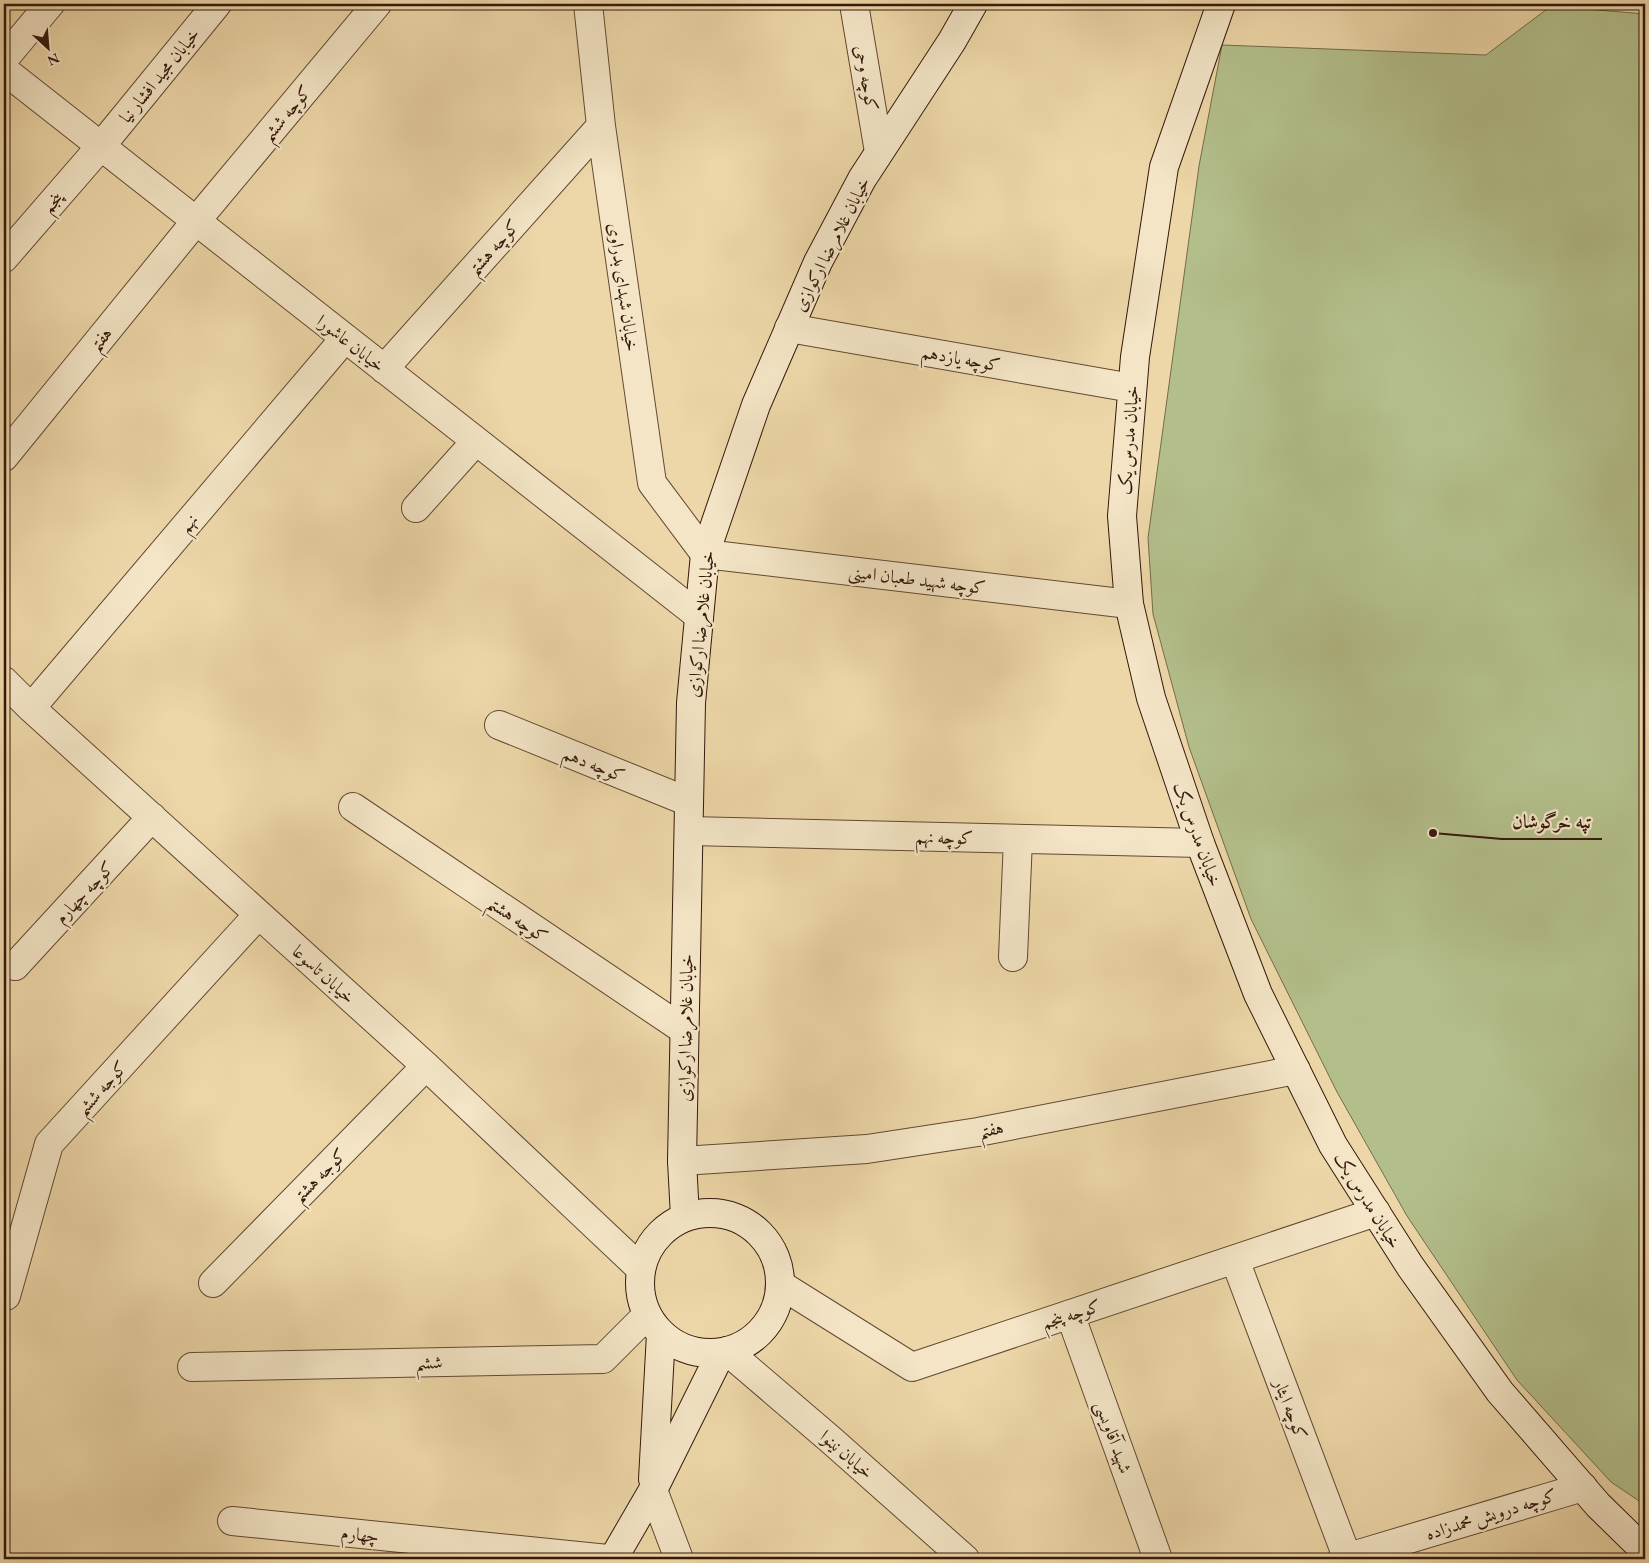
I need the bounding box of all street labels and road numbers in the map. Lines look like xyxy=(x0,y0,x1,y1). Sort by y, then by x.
street label: خیابان مجید افشار نیا xyxy=(114,23,204,127)
street label: کوچه وحی xyxy=(848,43,884,113)
street label: کوچه ششم xyxy=(256,80,322,150)
street label: خیابان غلامرضا ارکوازی xyxy=(787,173,877,316)
street label: پنجم xyxy=(36,185,73,222)
street label: کوچه هشتم xyxy=(462,214,529,285)
street label: خیابان شهدای بدراوی xyxy=(603,221,644,353)
street label: خیابان عاشورا xyxy=(312,309,390,377)
street label: هفتم xyxy=(83,322,122,360)
street label: کوچه یازدهم xyxy=(919,340,1002,382)
street label: خیابان مدرس یک xyxy=(1113,385,1143,495)
street label: نهم xyxy=(173,508,208,542)
street label: خیابان غلامرضا ارکوازی xyxy=(681,549,721,699)
street label: کوچه شهید طعبان امینی xyxy=(847,559,987,601)
street label: کوچه دهم xyxy=(557,741,628,792)
street label: خیابان مدرس یک xyxy=(1168,779,1228,889)
street label: کوچه نهم xyxy=(915,825,973,855)
street label: کوچه چهارم xyxy=(49,856,123,932)
street label: کوچه هشتم xyxy=(480,890,553,953)
street label: خیابان تاسوعا xyxy=(288,940,360,1008)
street label: خیابان غلامرضا ارکوازی xyxy=(672,954,700,1102)
street label: کوجه ششم xyxy=(70,1056,137,1125)
street label: هفتم xyxy=(977,1115,1007,1150)
street label: کوجه هشتم xyxy=(287,1143,356,1212)
street label: خیابان مدرس یک xyxy=(1329,1147,1407,1253)
street label: کوچه پنجم xyxy=(1038,1294,1105,1340)
street label: ششم xyxy=(415,1350,443,1381)
street label: کوچه ایثار xyxy=(1266,1374,1313,1443)
street label: شهید آقاویسی xyxy=(1088,1398,1138,1477)
street label: خیابان نینوا xyxy=(815,1424,879,1484)
street label: کوچه درویش محمدزاده xyxy=(1423,1483,1560,1547)
street label: چهارم xyxy=(339,1521,380,1552)

